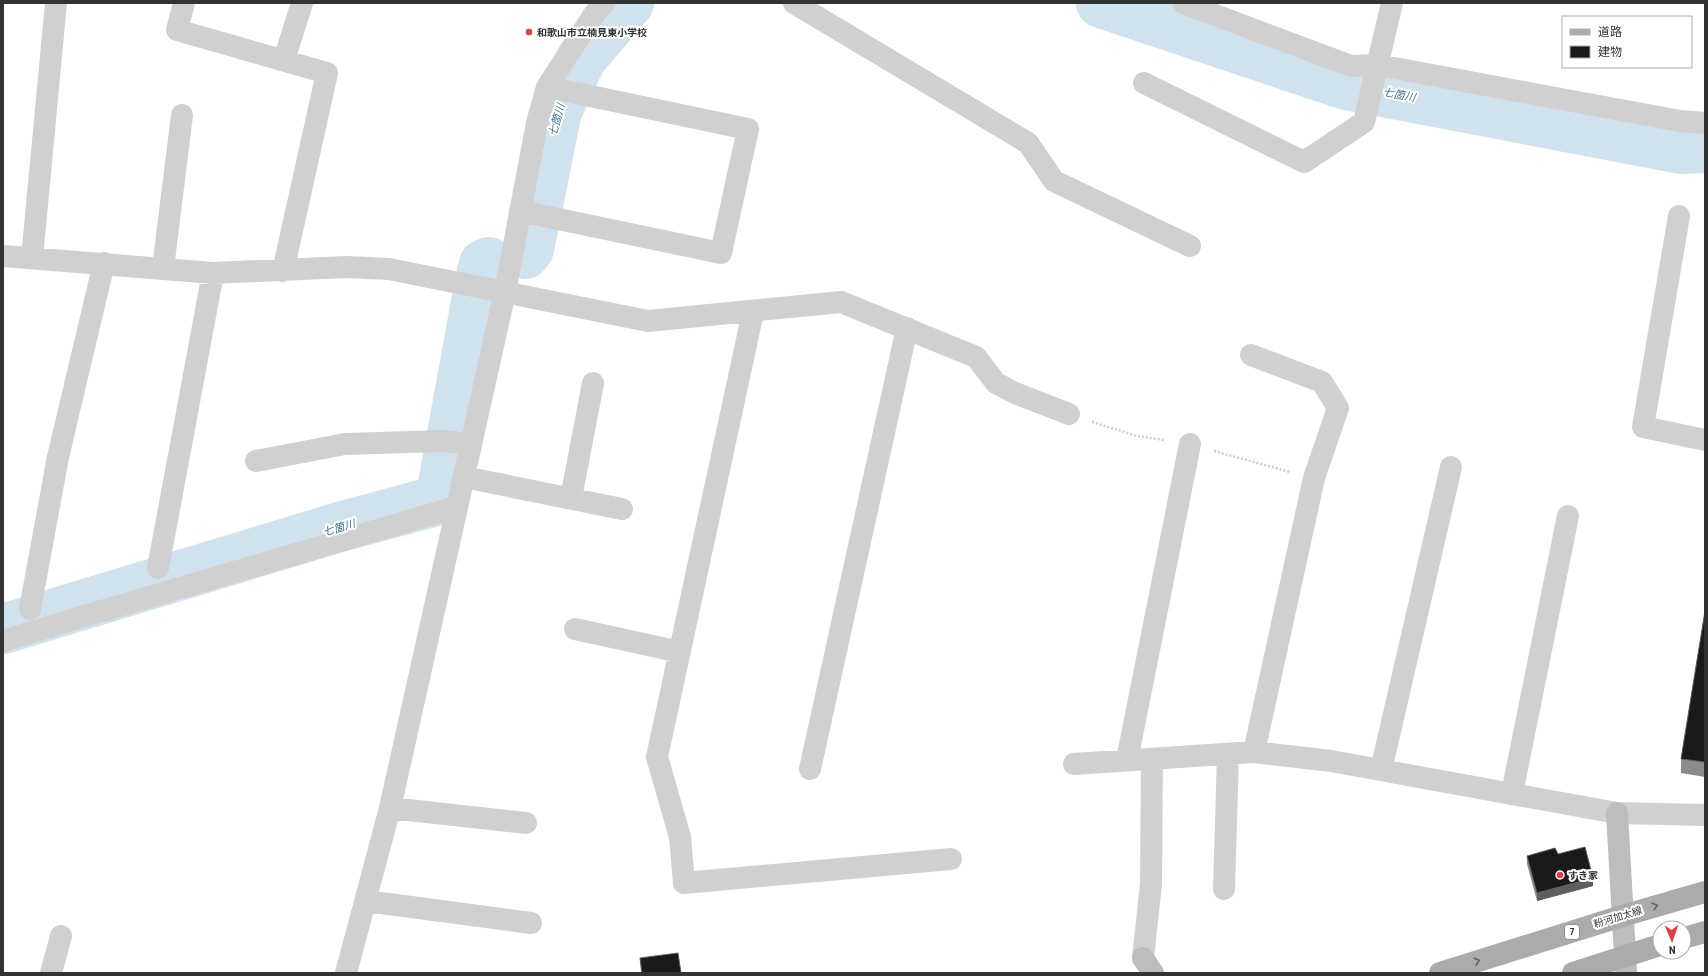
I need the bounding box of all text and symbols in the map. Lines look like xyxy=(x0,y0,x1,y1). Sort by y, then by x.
legend xyxy=(1562,16,1692,68)
text: 道路 xyxy=(1598,25,1622,39)
marker: 和歌山市立楠見東小学校 xyxy=(524,27,534,37)
place label: 和歌山市立楠見東小学校 xyxy=(537,27,647,38)
text: 建物 xyxy=(1598,45,1622,59)
water label: 七箇川 xyxy=(1382,85,1417,105)
water label: 七箇川 xyxy=(546,101,568,138)
water label: 七箇川 xyxy=(321,517,358,539)
marker: すき家 xyxy=(1555,870,1565,880)
place label: すき家 xyxy=(1568,870,1598,881)
one-way arrow xyxy=(1651,902,1658,911)
street label: 粉河加太線 xyxy=(1592,904,1644,930)
north arrow xyxy=(1652,920,1692,960)
road number: 7 xyxy=(1565,925,1579,939)
text: N xyxy=(1668,943,1676,956)
one-way arrow xyxy=(1473,957,1480,966)

